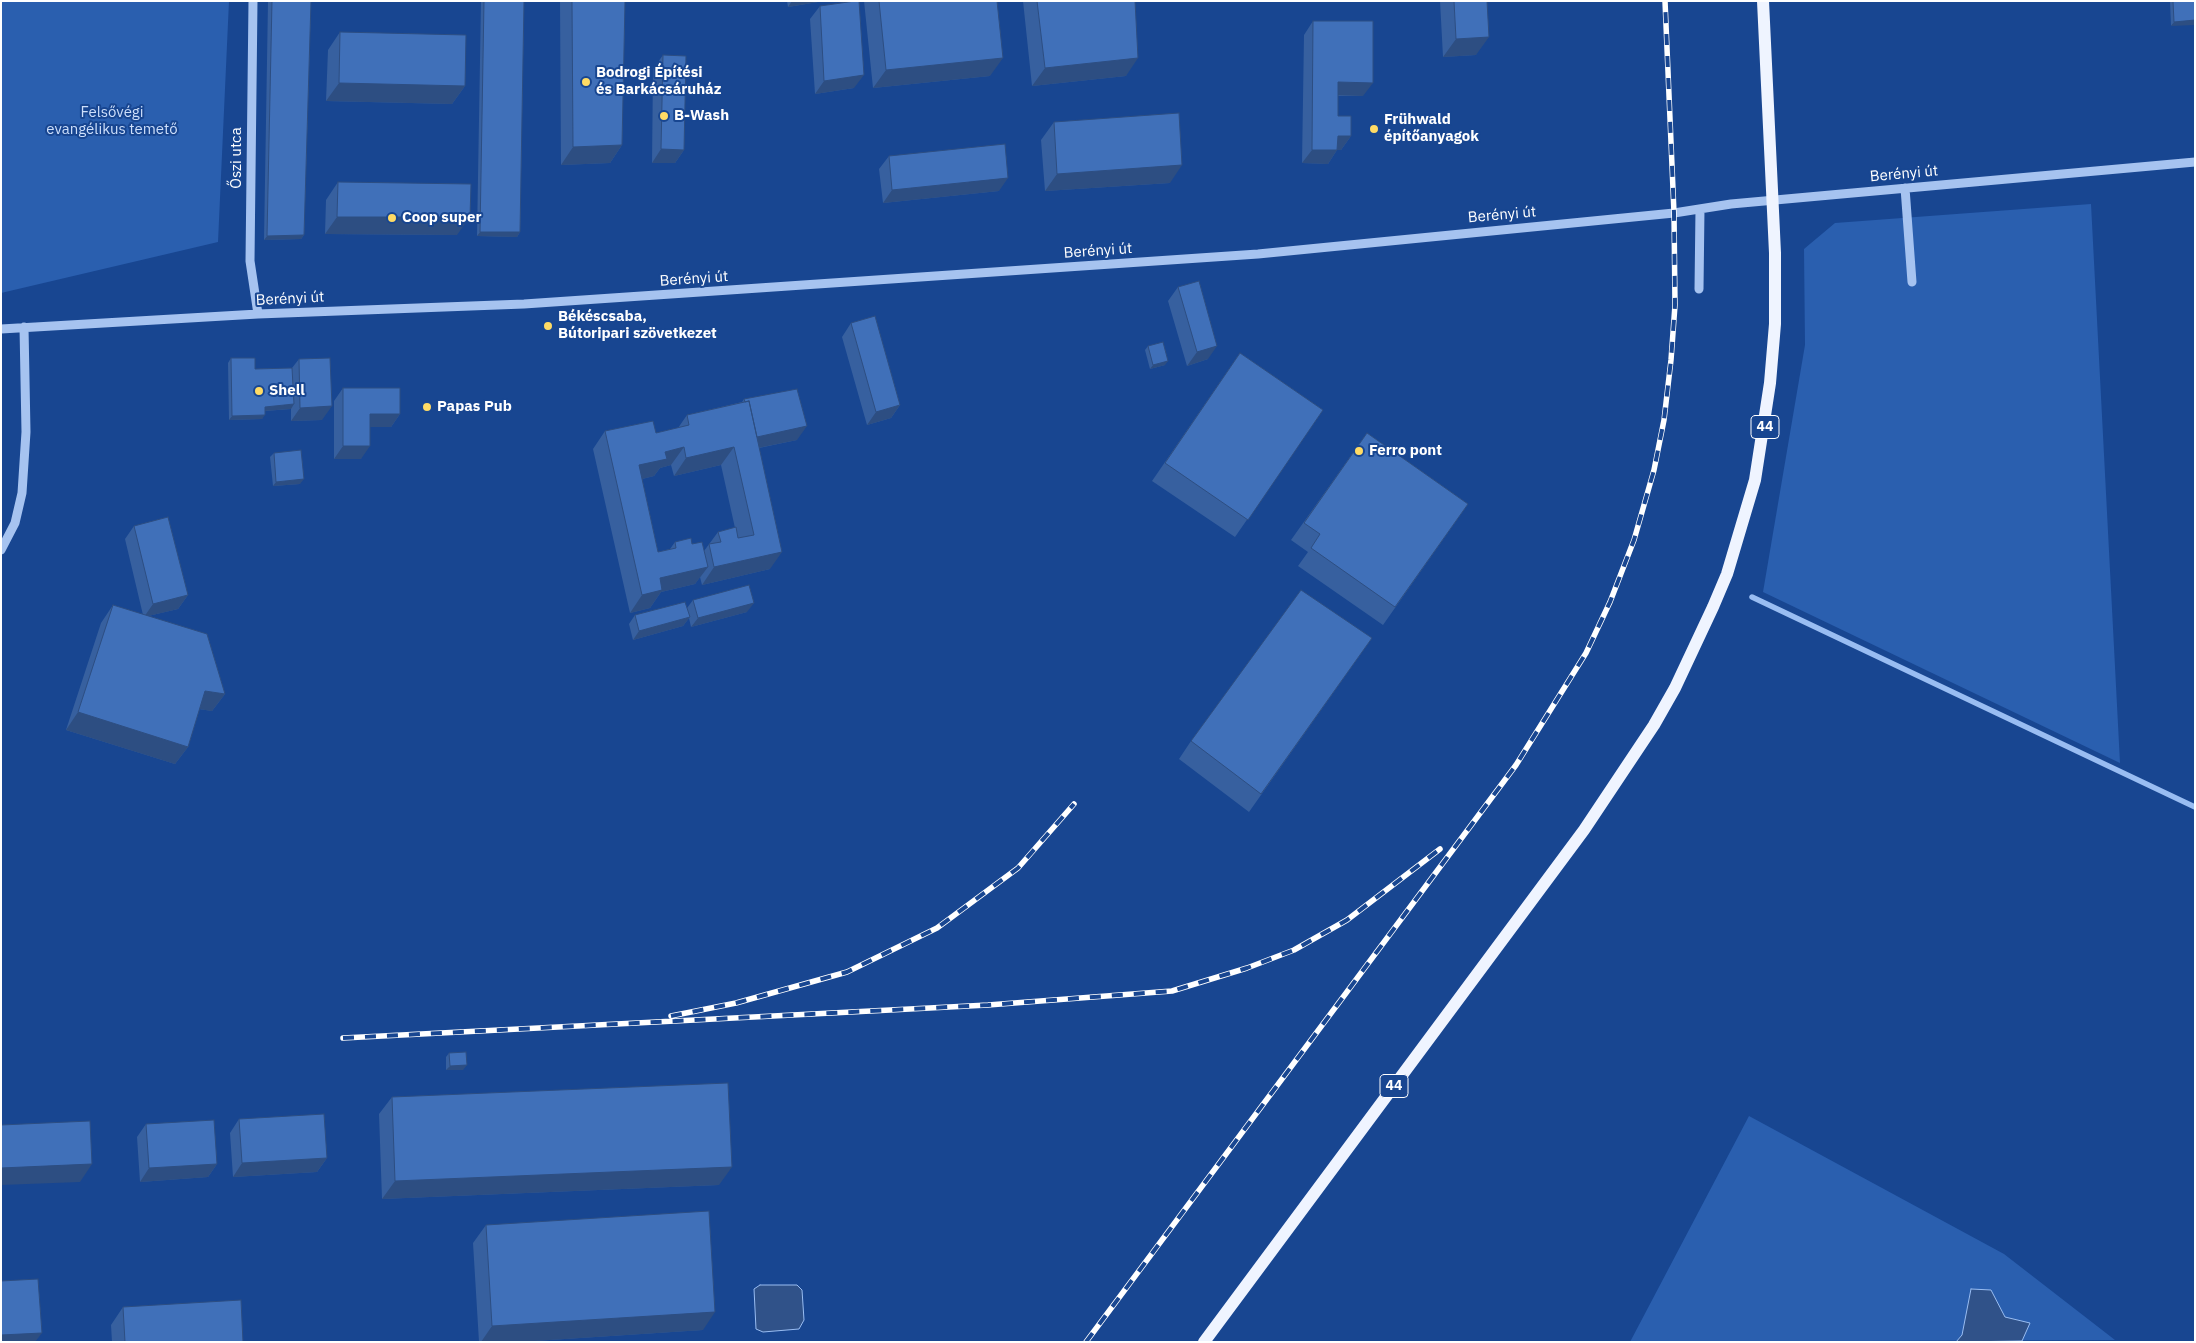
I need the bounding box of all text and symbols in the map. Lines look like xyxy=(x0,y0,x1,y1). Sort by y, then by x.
place label: Bodrogi Építési és Barkácsáruház xyxy=(596,64,721,99)
marker: Bodrogi Építési és Barkácsáruház xyxy=(580,76,592,88)
park label: Felsővégi evangélikus temető xyxy=(46,104,178,139)
place label: B-Wash xyxy=(674,107,729,125)
marker: B-Wash xyxy=(658,110,670,122)
place label: Frühwald építőanyagok xyxy=(1384,111,1479,146)
marker: Frühwald építőanyagok xyxy=(1368,123,1380,135)
street label: Őszi utca xyxy=(228,127,246,189)
street label: Berényi út xyxy=(1869,162,1939,186)
street label: Berényi út xyxy=(1467,203,1537,227)
place label: Coop super xyxy=(402,209,481,227)
marker: Coop super xyxy=(386,212,398,224)
street label: Berényi út xyxy=(1063,240,1133,262)
street label: Berényi út xyxy=(659,268,729,290)
street label: Berényi út xyxy=(255,288,325,310)
place label: Békéscsaba, Bútoripari szövetkezet xyxy=(558,308,717,343)
marker: Békéscsaba, Bútoripari szövetkezet xyxy=(542,320,554,332)
place label: Shell xyxy=(269,382,305,400)
marker: Shell xyxy=(253,385,265,397)
place label: Papas Pub xyxy=(437,398,512,416)
marker: Papas Pub xyxy=(421,401,433,413)
road number: 44 xyxy=(1751,416,1779,438)
place label: Ferro pont xyxy=(1369,442,1442,460)
marker: Ferro pont xyxy=(1353,445,1365,457)
road number: 44 xyxy=(1380,1074,1408,1098)

